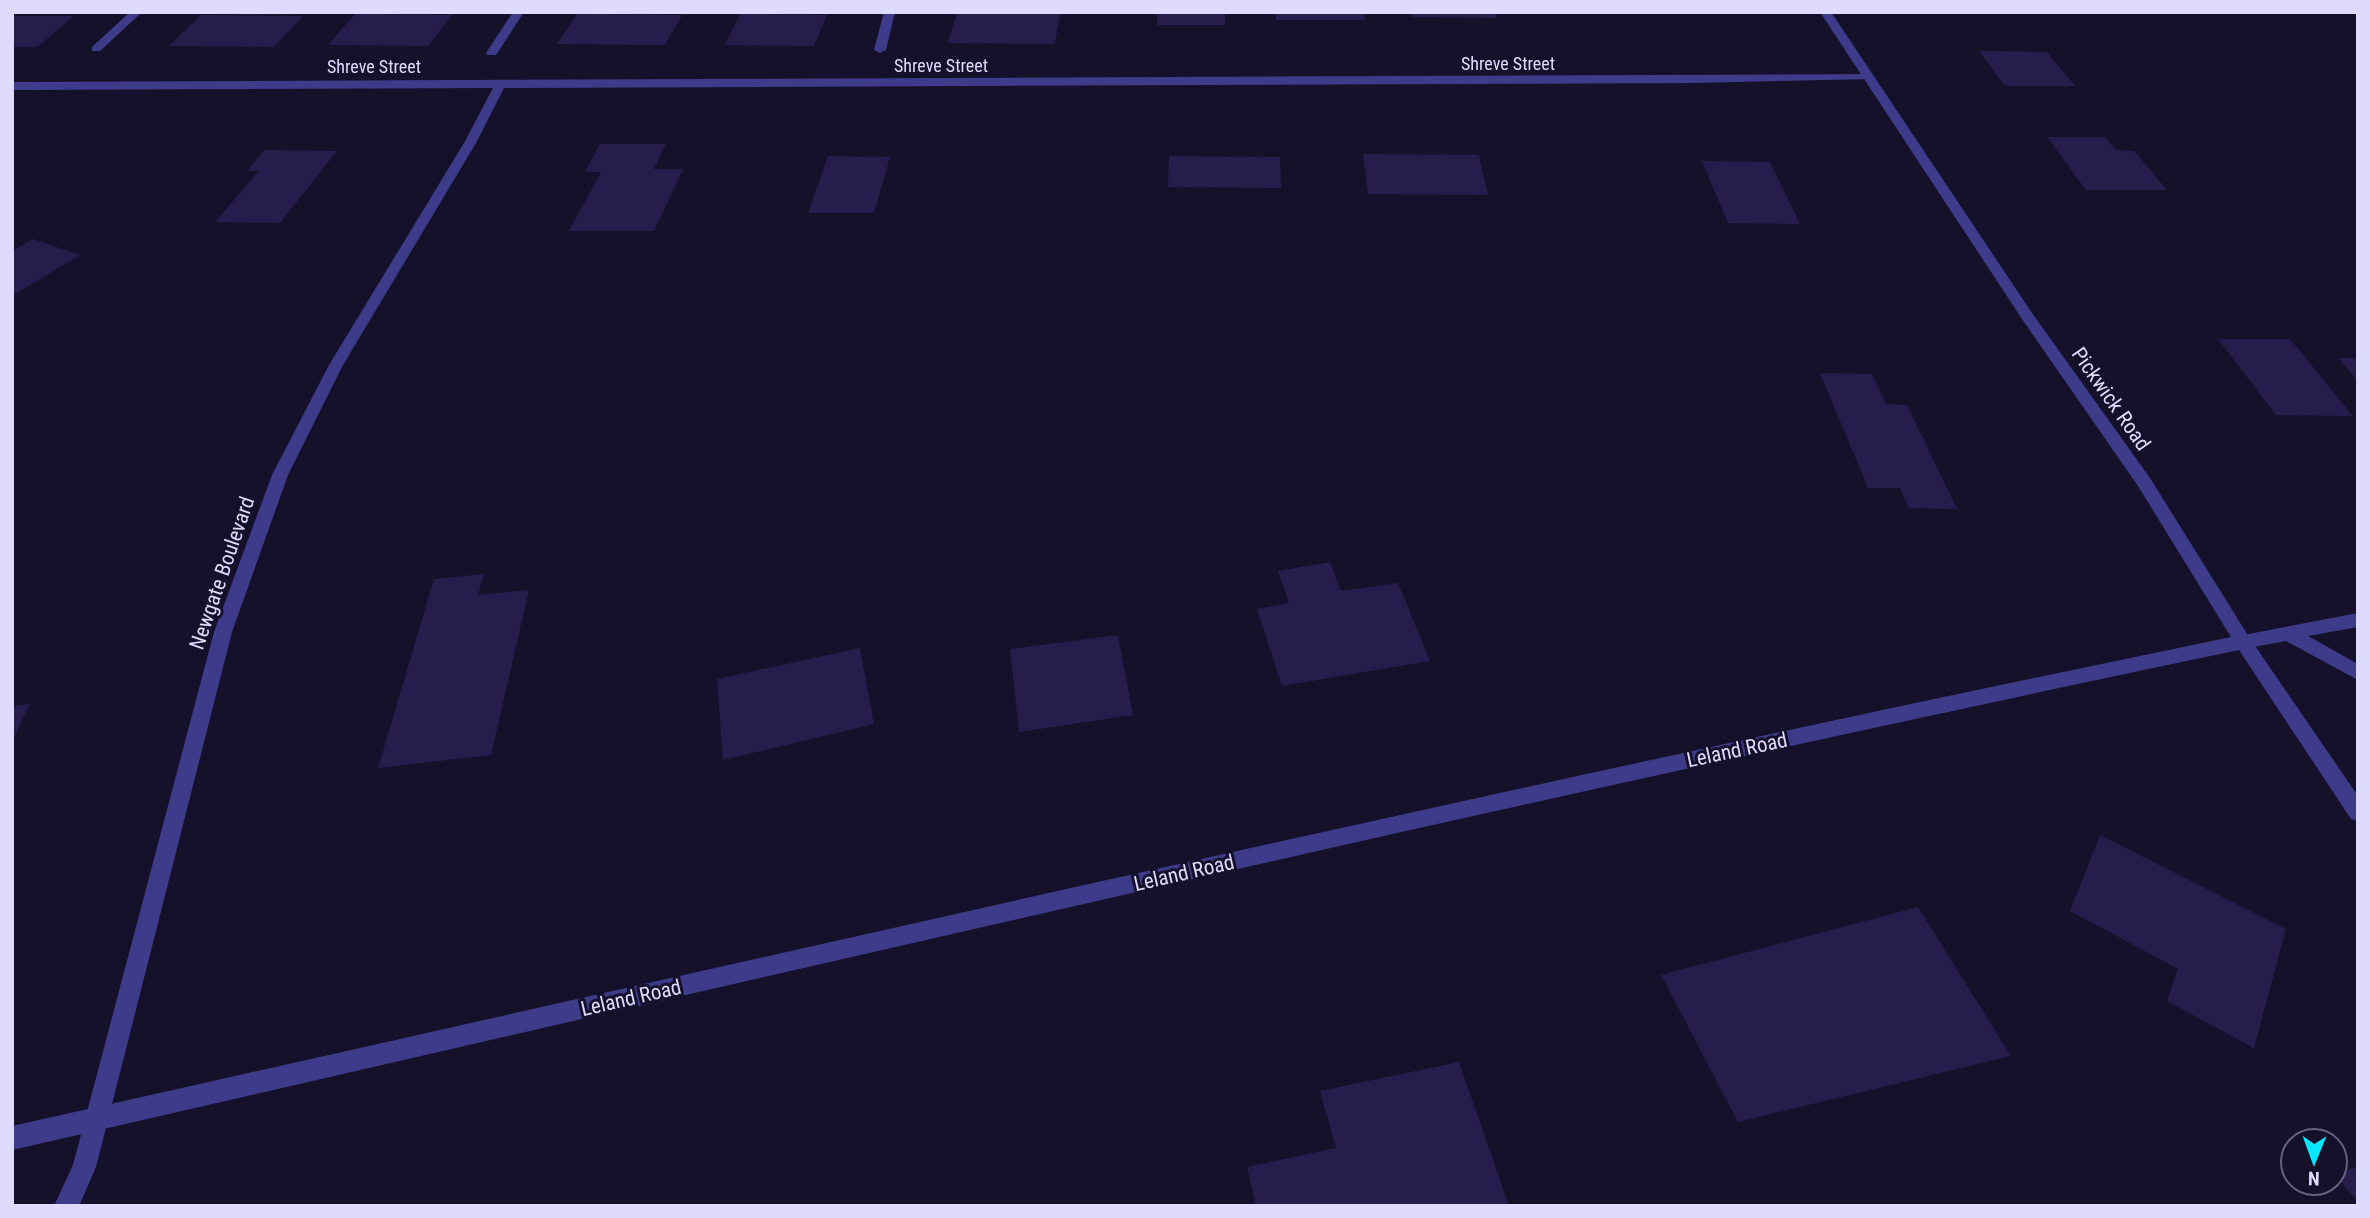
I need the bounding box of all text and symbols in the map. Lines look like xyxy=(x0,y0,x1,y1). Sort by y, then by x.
street label: Shreve Street xyxy=(1461,53,1555,74)
street label: Shreve Street xyxy=(894,55,988,76)
street label: Shreve Street xyxy=(327,56,421,77)
street label: Pickwick Road xyxy=(2067,343,2155,455)
street label: Newgate Boulevard xyxy=(185,493,259,653)
street label: Leland Road xyxy=(1684,728,1790,772)
street label: Leland Road xyxy=(1131,850,1237,896)
street label: Leland Road xyxy=(578,975,684,1021)
north arrow xyxy=(2279,1127,2349,1197)
text: N xyxy=(2308,1167,2320,1190)

